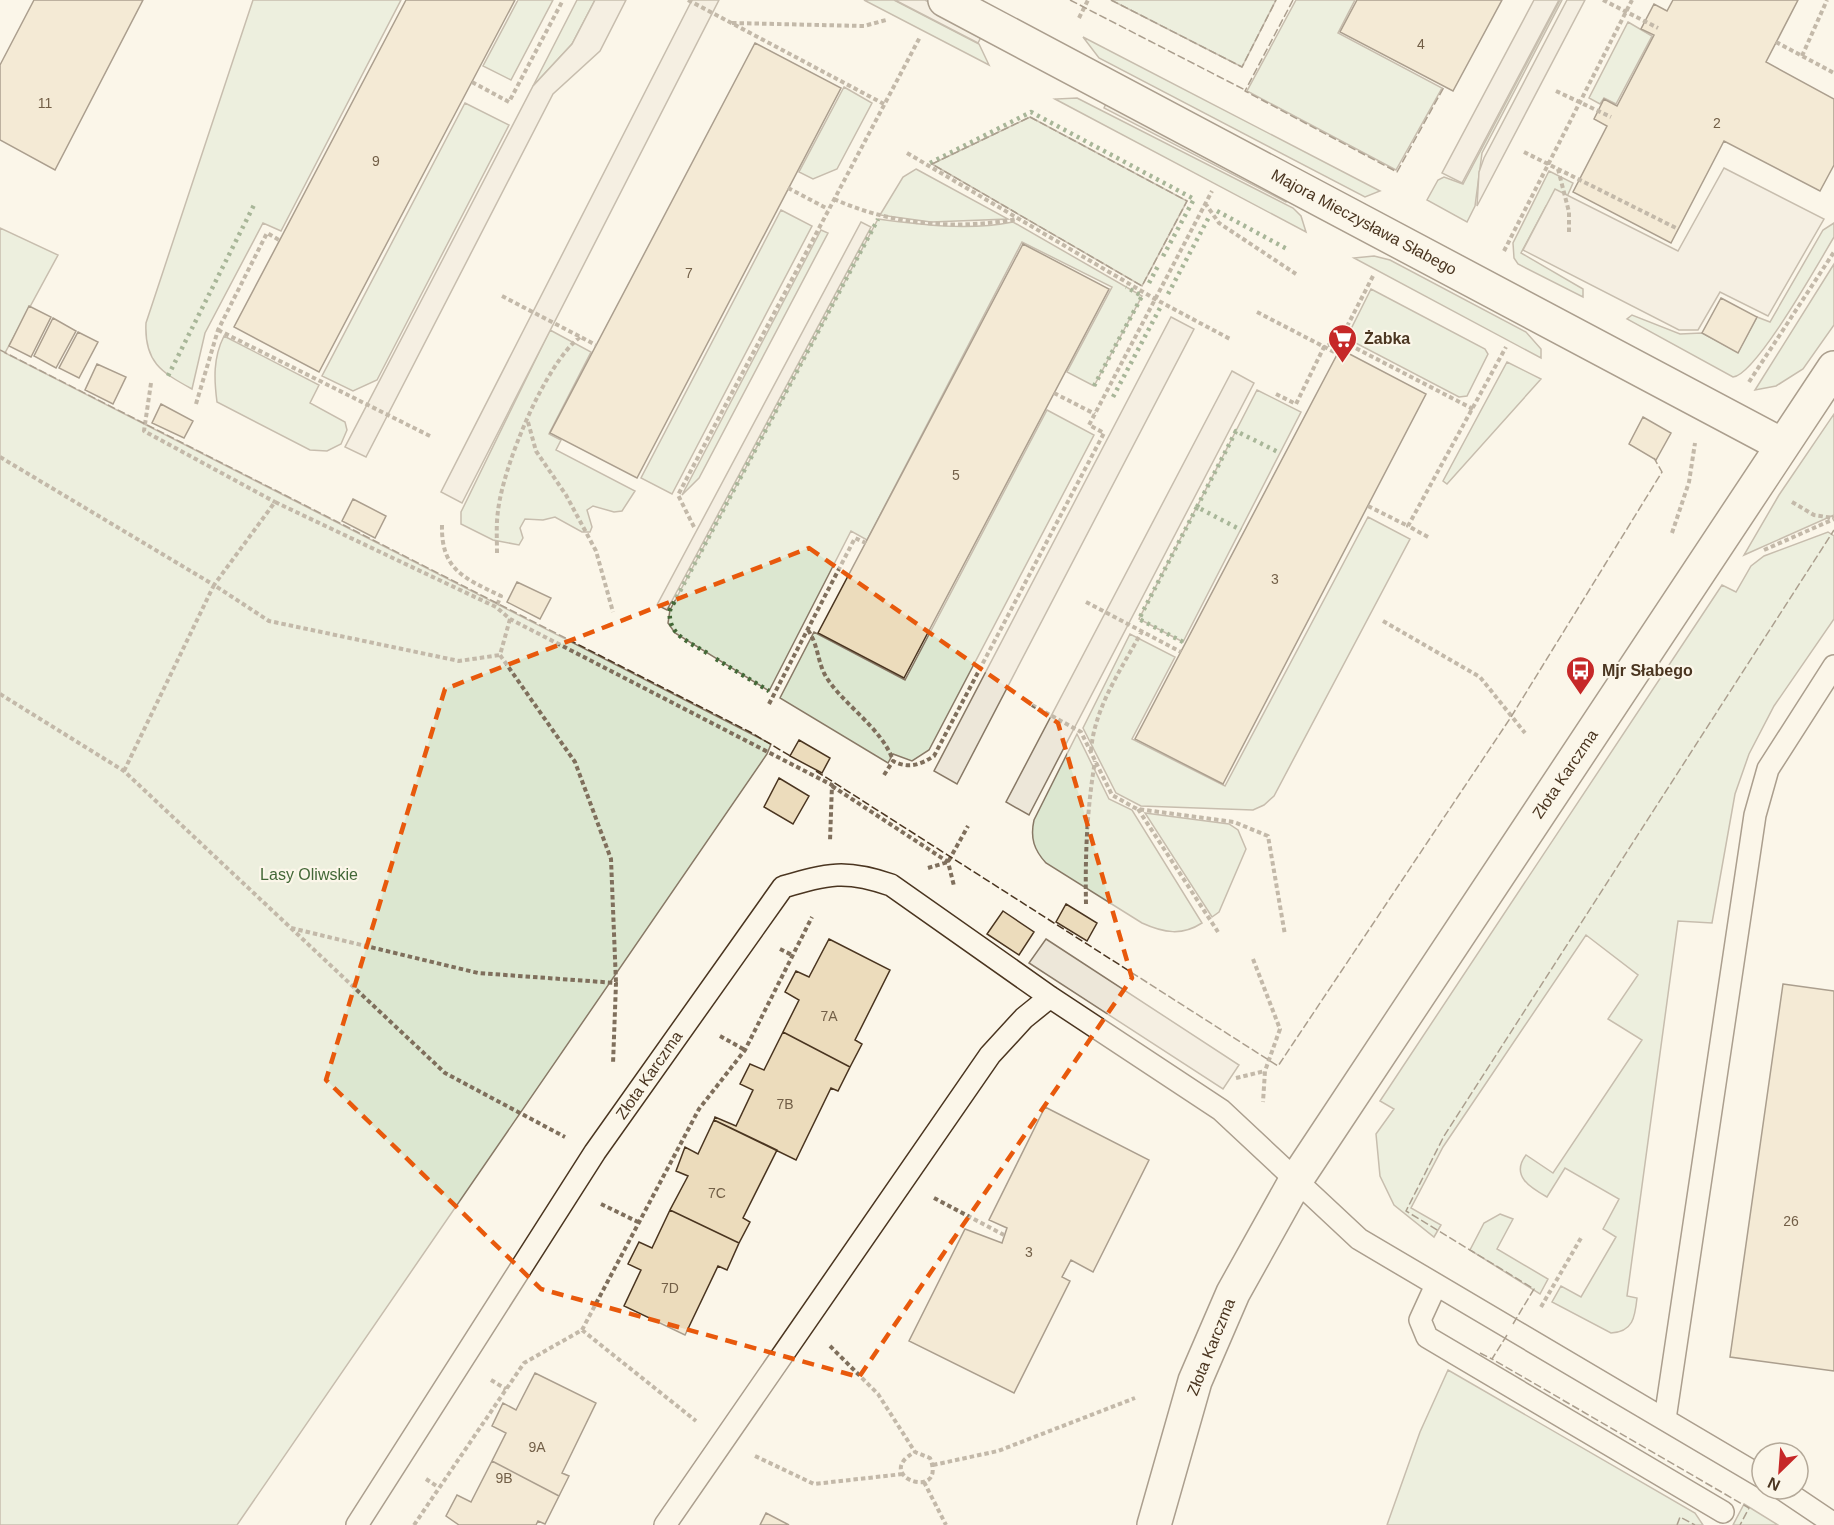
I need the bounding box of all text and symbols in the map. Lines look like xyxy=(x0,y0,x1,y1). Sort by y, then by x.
house number: 4 xyxy=(1417,36,1425,52)
house number: 11 xyxy=(38,95,52,111)
house number: 2 xyxy=(1713,115,1721,131)
house number: 9 xyxy=(372,153,380,169)
street label: Majora Mieczysława Słabego xyxy=(1269,166,1460,278)
house number: 7 xyxy=(685,265,693,281)
supermarket icon: Żabka xyxy=(1327,322,1359,364)
place label: Żabka xyxy=(1364,330,1410,347)
house number: 5 xyxy=(952,467,960,483)
house number: 3 xyxy=(1271,571,1279,587)
bus stop icon: Mjr Słabego xyxy=(1565,654,1597,696)
place label: Mjr Słabego xyxy=(1602,662,1693,679)
street label: Złota Karczma xyxy=(1529,726,1601,822)
park label: Lasy Oliwskie xyxy=(260,866,358,883)
house number: 7A xyxy=(820,1008,838,1024)
street label: Złota Karczma xyxy=(612,1028,686,1122)
house number: 7B xyxy=(776,1096,794,1112)
house number: 7C xyxy=(708,1185,726,1201)
house number: 26 xyxy=(1783,1213,1799,1229)
house number: 3 xyxy=(1025,1244,1033,1260)
house number: 7D xyxy=(661,1280,679,1296)
street label: Złota Karczma xyxy=(1184,1296,1238,1398)
house number: 9A xyxy=(528,1439,546,1455)
north arrow xyxy=(1750,1441,1810,1501)
house number: 9B xyxy=(495,1470,513,1486)
text: N xyxy=(1765,1474,1783,1494)

